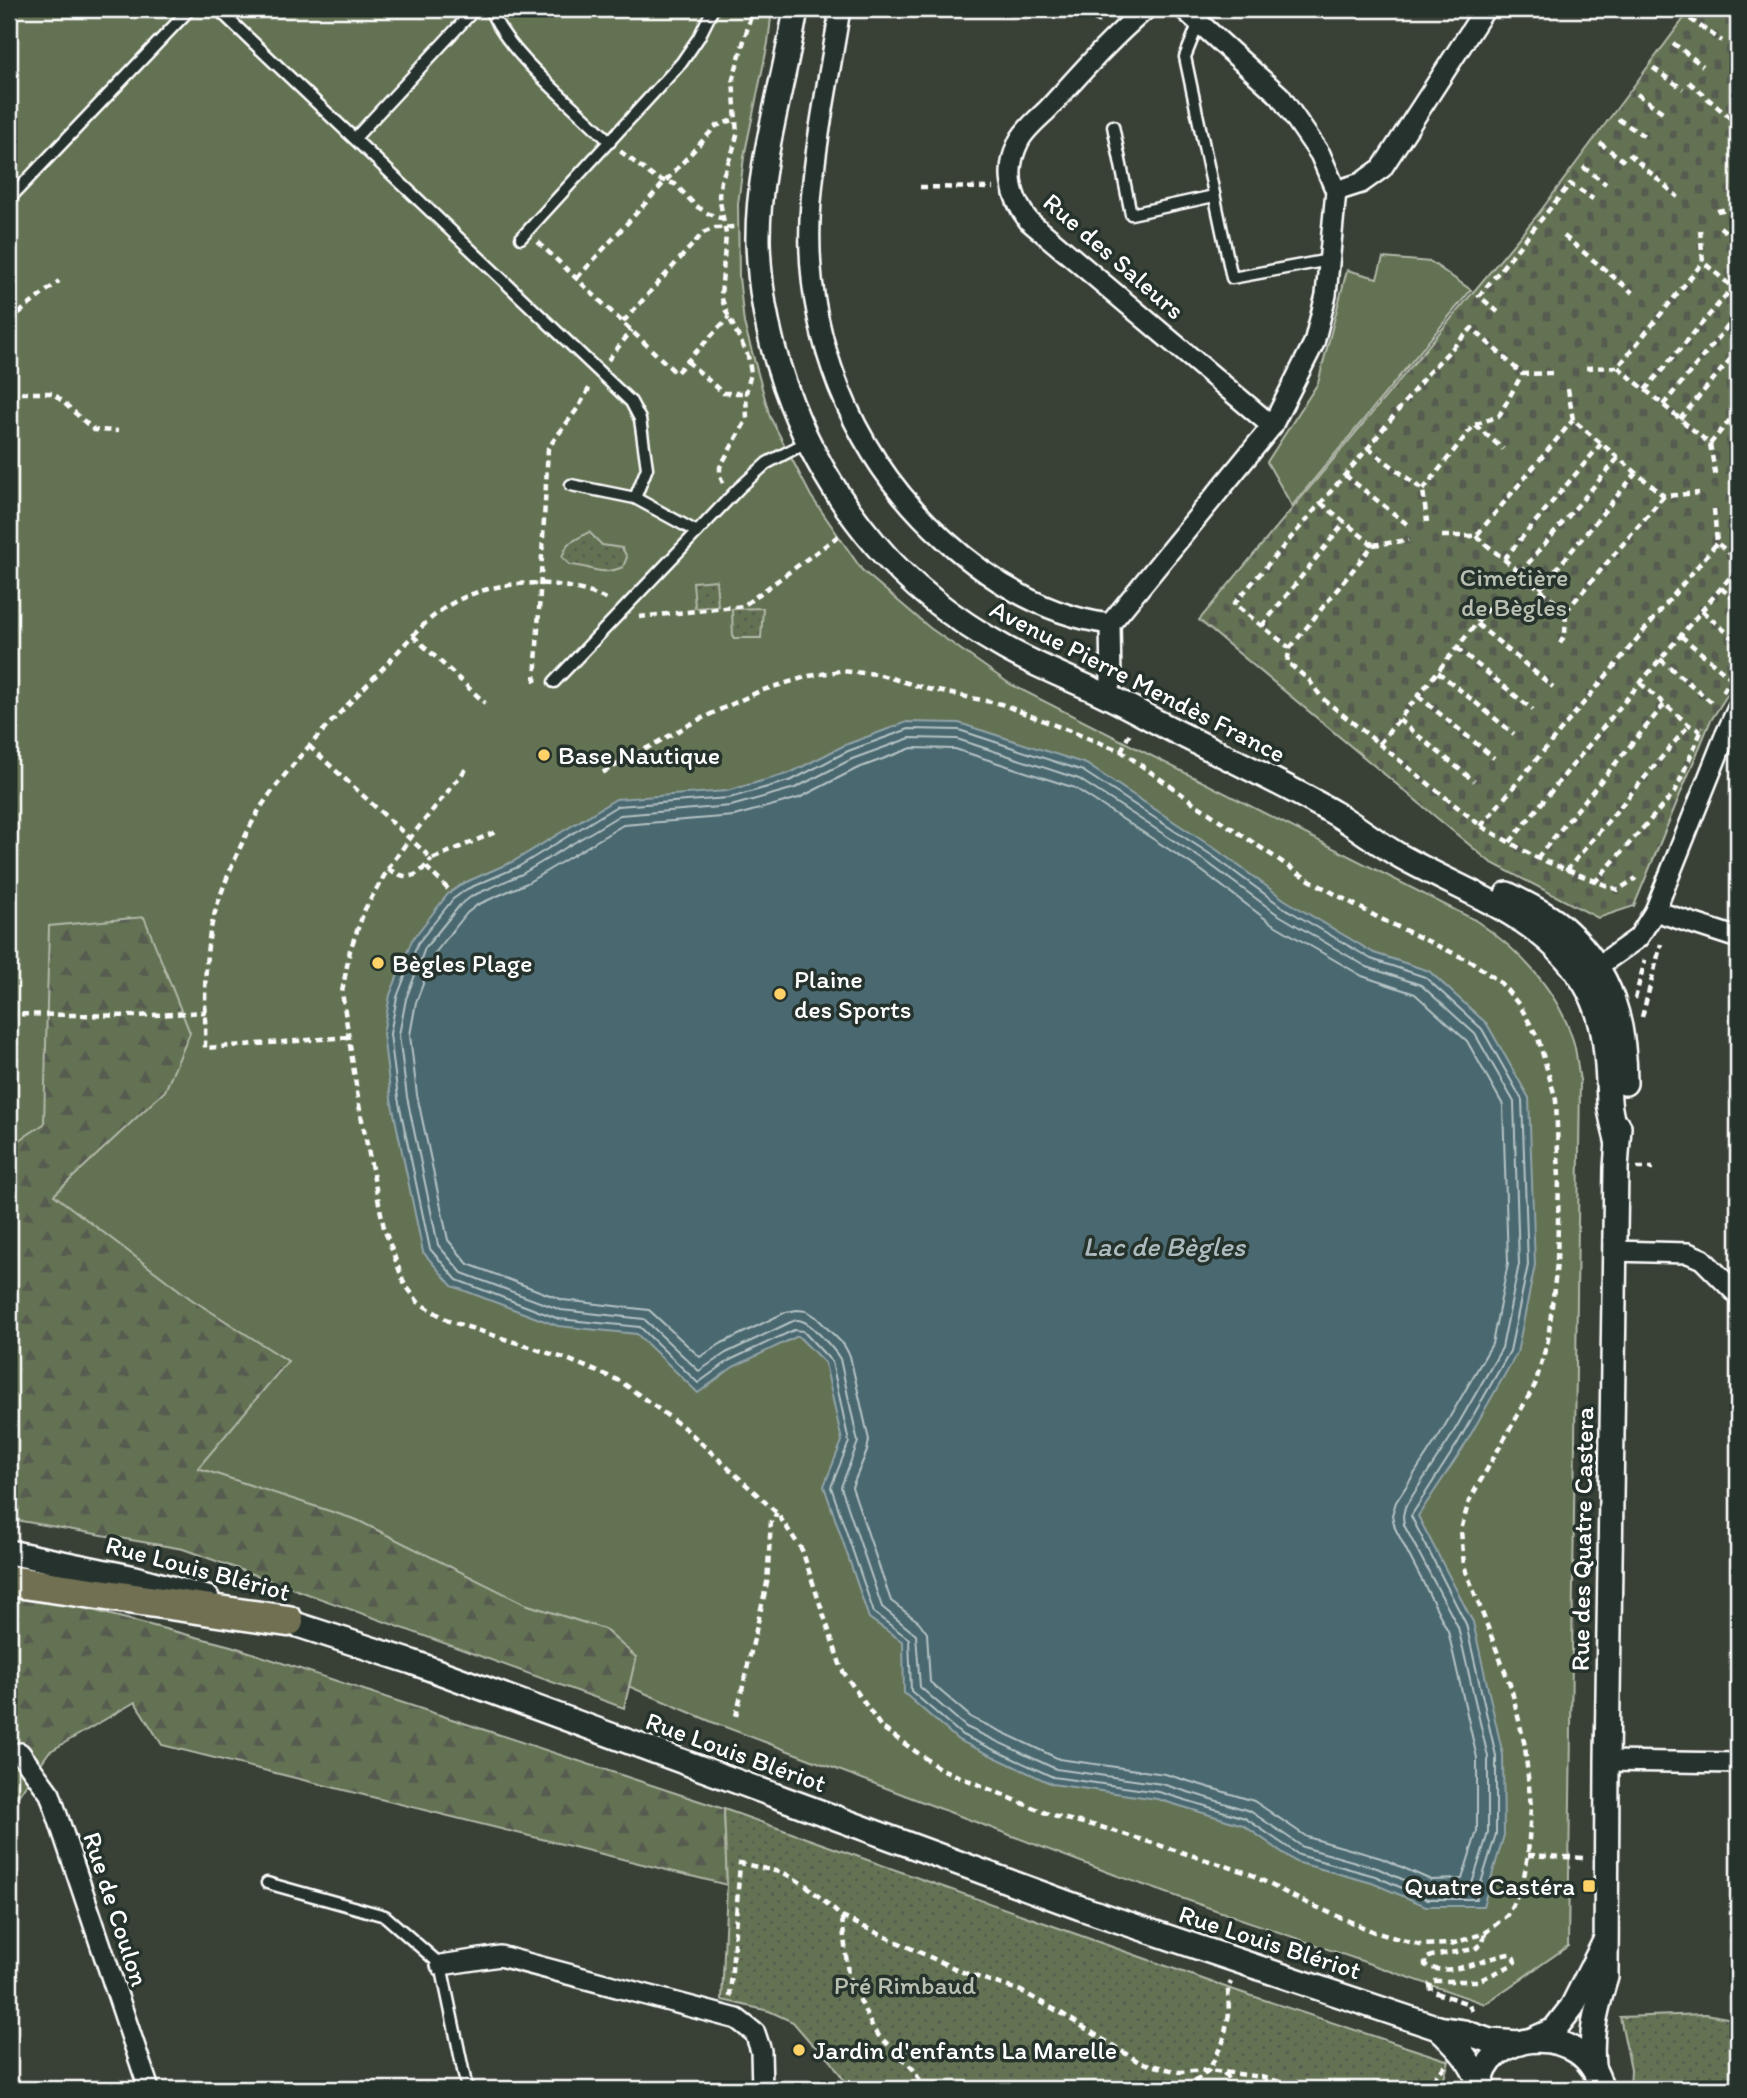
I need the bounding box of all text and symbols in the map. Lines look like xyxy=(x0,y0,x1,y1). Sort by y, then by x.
street label: Rue des Saleurs xyxy=(1037,186,1191,326)
park label: Cimetière de Bègles xyxy=(1459,561,1569,623)
street label: Avenue Pierre Mendès France xyxy=(985,592,1291,770)
place label: Base Nautique xyxy=(558,739,720,771)
marker: Base Nautique xyxy=(536,747,552,763)
place label: Bègles Plage xyxy=(392,947,533,979)
marker: Bègles Plage xyxy=(370,955,386,971)
place label: Plaine des Sports xyxy=(794,963,911,1025)
marker: Plaine des Sports xyxy=(772,986,788,1002)
water label: Lac de Bègles xyxy=(1083,1229,1247,1263)
street label: Rue des Quatre Castera xyxy=(1564,1406,1600,1672)
street label: Rue Louis Blériot xyxy=(102,1528,294,1608)
street label: Rue Louis Blériot xyxy=(641,1705,831,1800)
street label: Rue de Coulon xyxy=(76,1828,156,1991)
place label: Quatre Castéra xyxy=(1404,1870,1575,1902)
marker: Quatre Castéra xyxy=(1581,1878,1597,1894)
street label: Rue Louis Blériot xyxy=(1175,1897,1365,1987)
park label: Pré Rimbaud xyxy=(834,1969,977,2001)
place label: Jardin d'enfants La Marelle xyxy=(813,2034,1117,2066)
marker: Jardin d'enfants La Marelle xyxy=(791,2042,807,2058)

